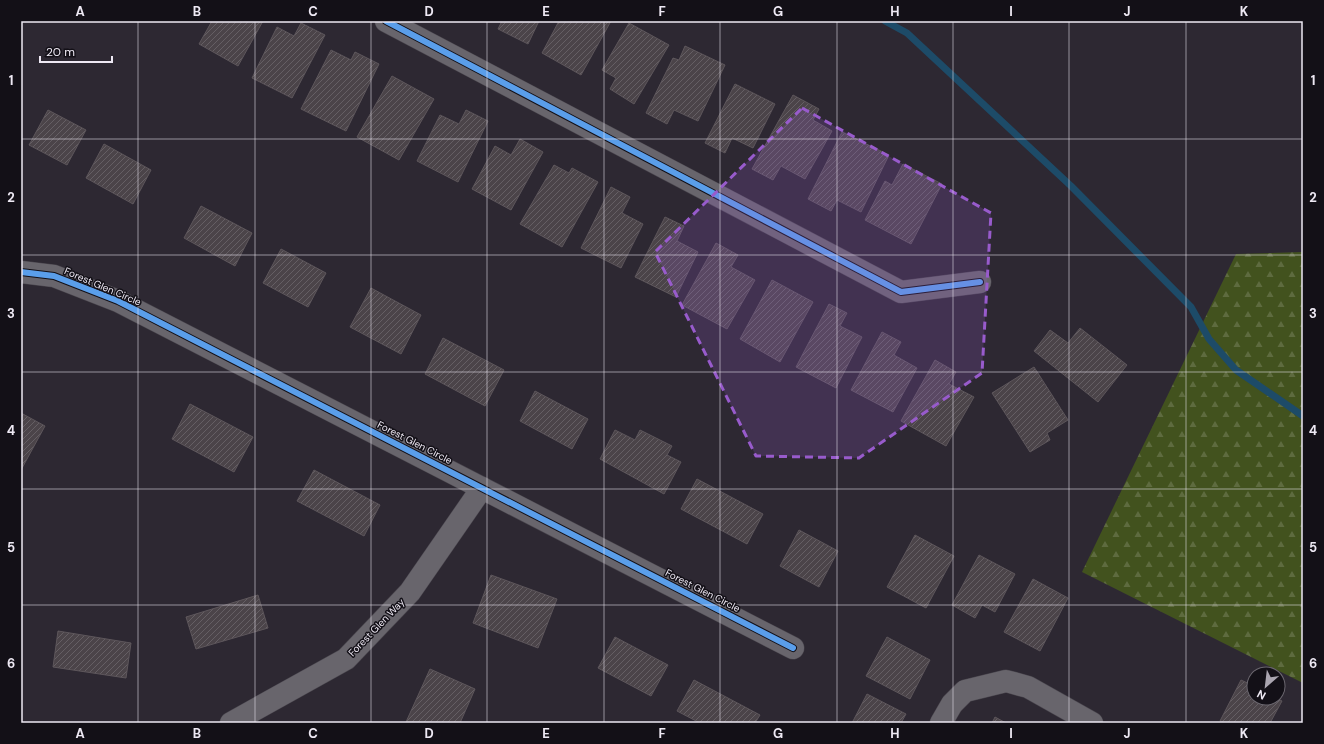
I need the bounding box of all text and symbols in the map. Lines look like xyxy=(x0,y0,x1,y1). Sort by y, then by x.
text: A xyxy=(75,3,85,20)
text: B xyxy=(193,3,201,20)
text: C xyxy=(308,3,318,20)
text: D xyxy=(424,3,434,20)
text: E xyxy=(542,3,550,20)
text: F xyxy=(658,3,666,20)
text: G xyxy=(773,3,783,20)
text: H xyxy=(890,3,900,20)
text: I xyxy=(1009,3,1013,20)
text: J xyxy=(1123,3,1131,20)
text: K xyxy=(1240,3,1249,20)
scale bar xyxy=(40,38,112,64)
text: 20 m xyxy=(46,44,75,60)
text: 1 xyxy=(9,72,13,89)
text: 1 xyxy=(1311,72,1315,89)
text: 2 xyxy=(7,189,15,206)
text: 2 xyxy=(1309,189,1317,206)
street label: Forest Glen Circle xyxy=(62,264,143,309)
text: 3 xyxy=(7,305,15,322)
text: 3 xyxy=(1309,305,1317,322)
street label: Forest Glen Circle xyxy=(375,418,455,467)
text: 4 xyxy=(7,422,15,439)
text: 4 xyxy=(1309,422,1317,439)
text: 5 xyxy=(7,539,15,556)
text: 5 xyxy=(1309,539,1317,556)
street label: Forest Glen Circle xyxy=(663,566,743,615)
street label: Forest Glen Way xyxy=(345,595,408,659)
text: 6 xyxy=(7,655,15,672)
text: 6 xyxy=(1309,655,1317,672)
north arrow xyxy=(1246,666,1286,706)
text: N xyxy=(1254,687,1268,703)
text: A xyxy=(75,725,85,742)
text: B xyxy=(193,725,201,742)
text: C xyxy=(308,725,318,742)
text: D xyxy=(424,725,434,742)
text: E xyxy=(542,725,550,742)
text: F xyxy=(658,725,666,742)
text: G xyxy=(773,725,783,742)
text: H xyxy=(890,725,900,742)
text: I xyxy=(1009,725,1013,742)
text: J xyxy=(1123,725,1131,742)
text: K xyxy=(1240,725,1249,742)

